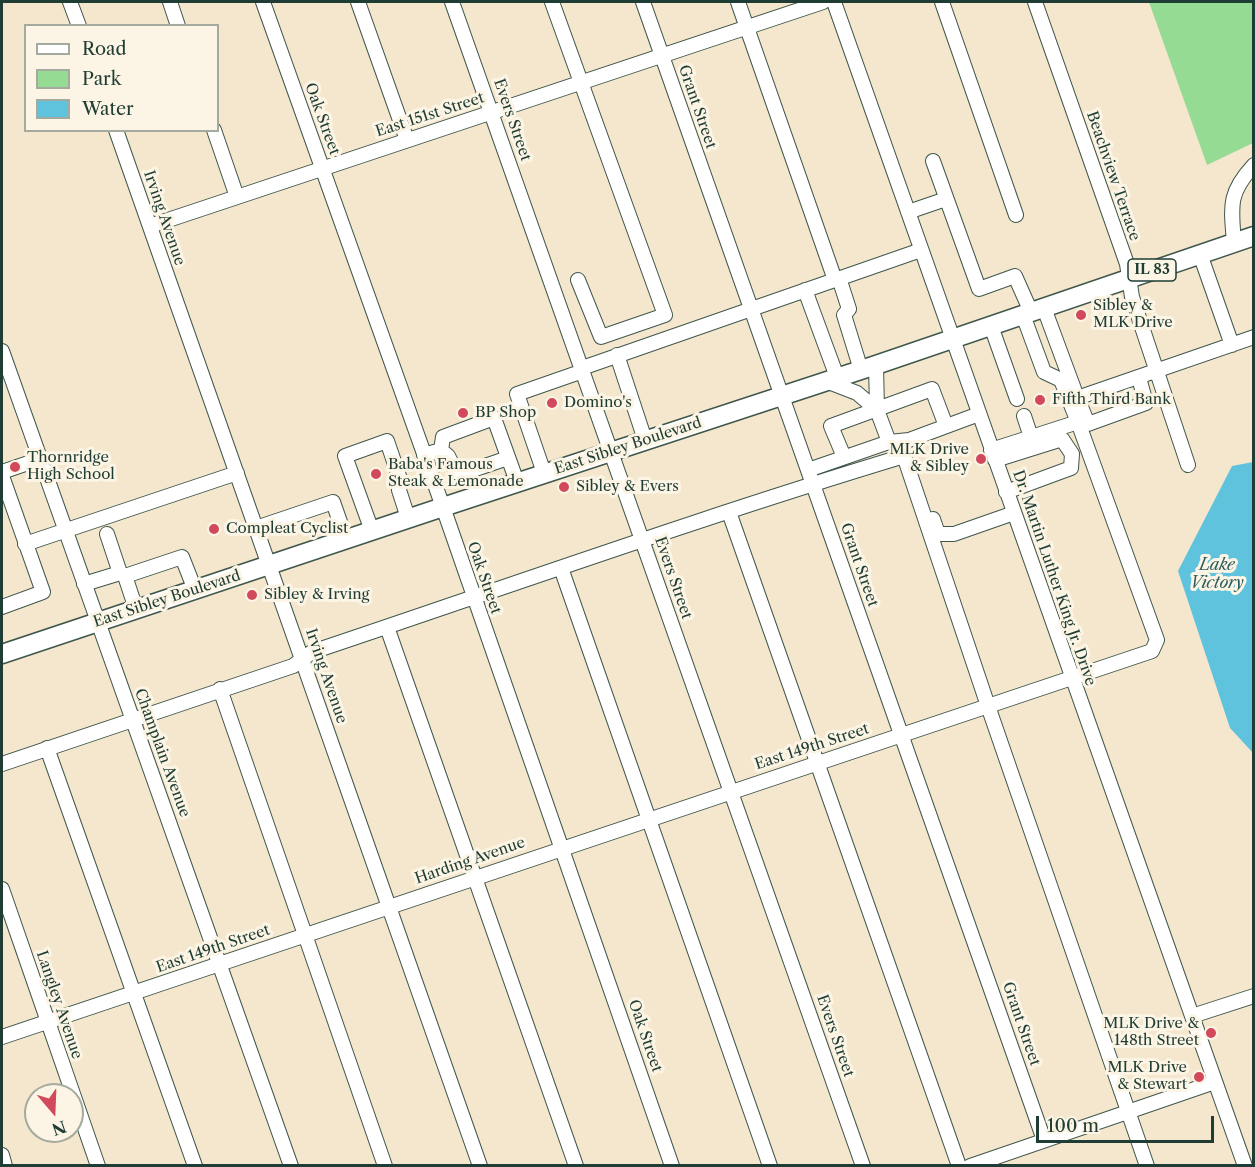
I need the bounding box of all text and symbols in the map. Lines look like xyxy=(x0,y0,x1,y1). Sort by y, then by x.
legend xyxy=(24,24,219,132)
text: Road xyxy=(82,38,127,60)
street label: Grant Street xyxy=(674,63,720,151)
text: Park xyxy=(82,68,121,90)
street label: Evers Street xyxy=(490,77,534,163)
street label: Oak Street xyxy=(301,80,343,158)
street label: East 151st Street xyxy=(373,89,487,141)
text: Water xyxy=(82,98,134,120)
street label: Beachview Terrace xyxy=(1082,109,1144,243)
street label: Irving Avenue xyxy=(139,168,189,268)
road number: IL 83 xyxy=(1128,259,1176,281)
place label: Sibley & MLK Drive xyxy=(1093,297,1173,332)
marker: Sibley & MLK Drive xyxy=(1074,308,1088,322)
place label: Fifth Third Bank xyxy=(1052,391,1171,409)
marker: Fifth Third Bank xyxy=(1033,393,1047,407)
place label: Domino's xyxy=(564,394,632,412)
marker: Domino's xyxy=(545,396,559,410)
place label: BP Shop xyxy=(475,404,536,422)
marker: BP Shop xyxy=(456,406,470,420)
street label: East Sibley Boulevard xyxy=(552,414,704,478)
place label: MLK Drive & Sibley xyxy=(889,441,969,476)
place label: Thornridge High School xyxy=(27,449,115,484)
marker: MLK Drive & Sibley xyxy=(974,452,988,466)
place label: Baba's Famous Steak & Lemonade xyxy=(388,456,524,491)
marker: Thornridge High School xyxy=(8,460,22,474)
marker: Baba's Famous Steak & Lemonade xyxy=(369,467,383,481)
street label: Dr. Martin Luther King Jr. Drive xyxy=(1009,468,1099,688)
place label: Sibley & Evers xyxy=(576,478,679,496)
marker: Sibley & Evers xyxy=(557,480,571,494)
place label: Compleat Cyclist xyxy=(226,520,348,538)
street label: Grant Street xyxy=(836,521,882,609)
marker: Compleat Cyclist xyxy=(207,522,221,536)
street label: Evers Street xyxy=(651,535,695,621)
street label: Oak Street xyxy=(463,539,505,617)
water label: Lake Victory xyxy=(1190,555,1244,593)
street label: East Sibley Boulevard xyxy=(91,567,243,631)
place label: Sibley & Irving xyxy=(264,586,370,604)
marker: Sibley & Irving xyxy=(245,588,259,602)
street label: Irving Avenue xyxy=(301,626,351,726)
street label: Champlain Avenue xyxy=(130,686,194,820)
street label: East 149th Street xyxy=(753,720,871,774)
street label: Harding Avenue xyxy=(413,834,527,888)
street label: East 149th Street xyxy=(154,921,272,977)
street label: Langley Avenue xyxy=(32,949,86,1061)
street label: Grant Street xyxy=(998,980,1044,1068)
street label: Evers Street xyxy=(813,993,857,1079)
street label: Oak Street xyxy=(624,997,666,1075)
place label: MLK Drive & 148th Street xyxy=(1103,1015,1199,1050)
marker: MLK Drive & 148th Street xyxy=(1204,1026,1218,1040)
place label: MLK Drive & Stewart xyxy=(1107,1059,1187,1094)
marker: MLK Drive & Stewart xyxy=(1192,1070,1206,1084)
north arrow xyxy=(24,1083,84,1143)
scale bar xyxy=(1039,1104,1218,1142)
text: 100 m xyxy=(1047,1115,1099,1137)
text: N xyxy=(49,1116,69,1140)

